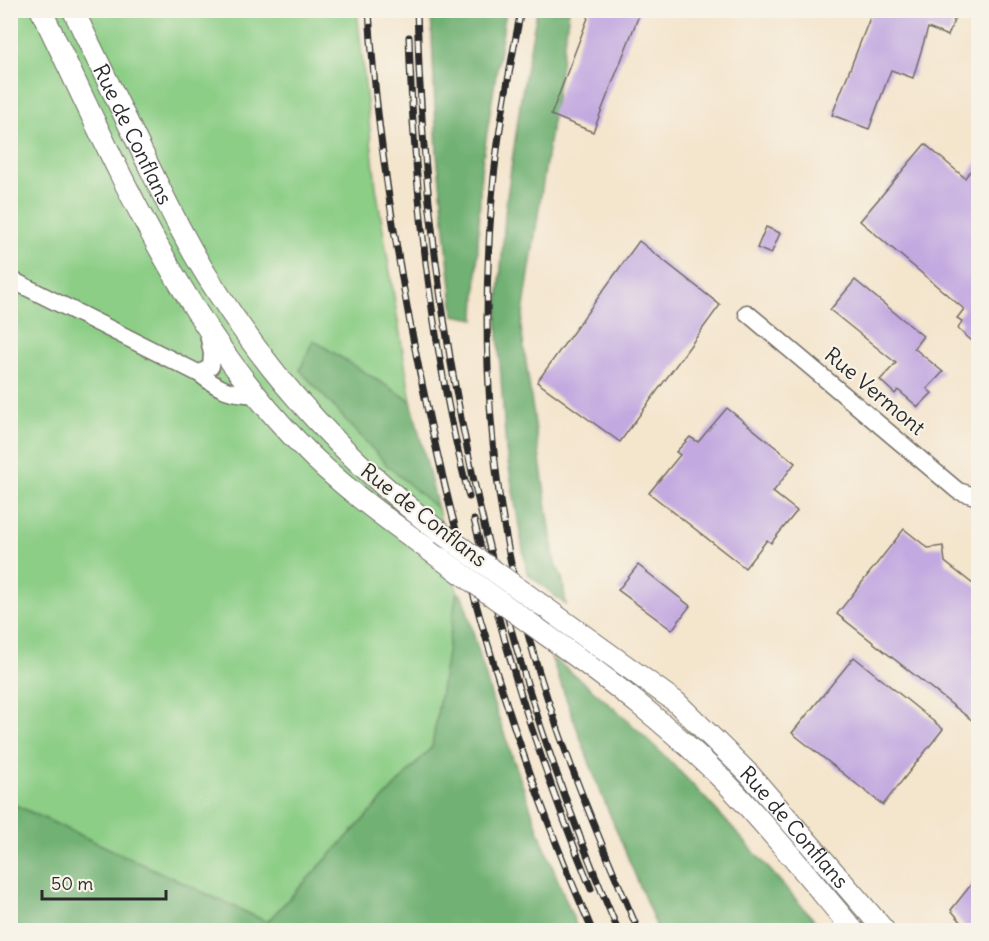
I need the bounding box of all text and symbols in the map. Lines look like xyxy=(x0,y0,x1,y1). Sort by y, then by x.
street label: Rue de Conflans xyxy=(88,59,179,209)
street label: Rue Vermont xyxy=(819,341,931,441)
street label: Rue de Conflans xyxy=(355,457,493,573)
street label: Rue de Conflans xyxy=(735,760,855,894)
scale bar xyxy=(42,863,166,901)
text: 50 m xyxy=(51,872,93,895)

